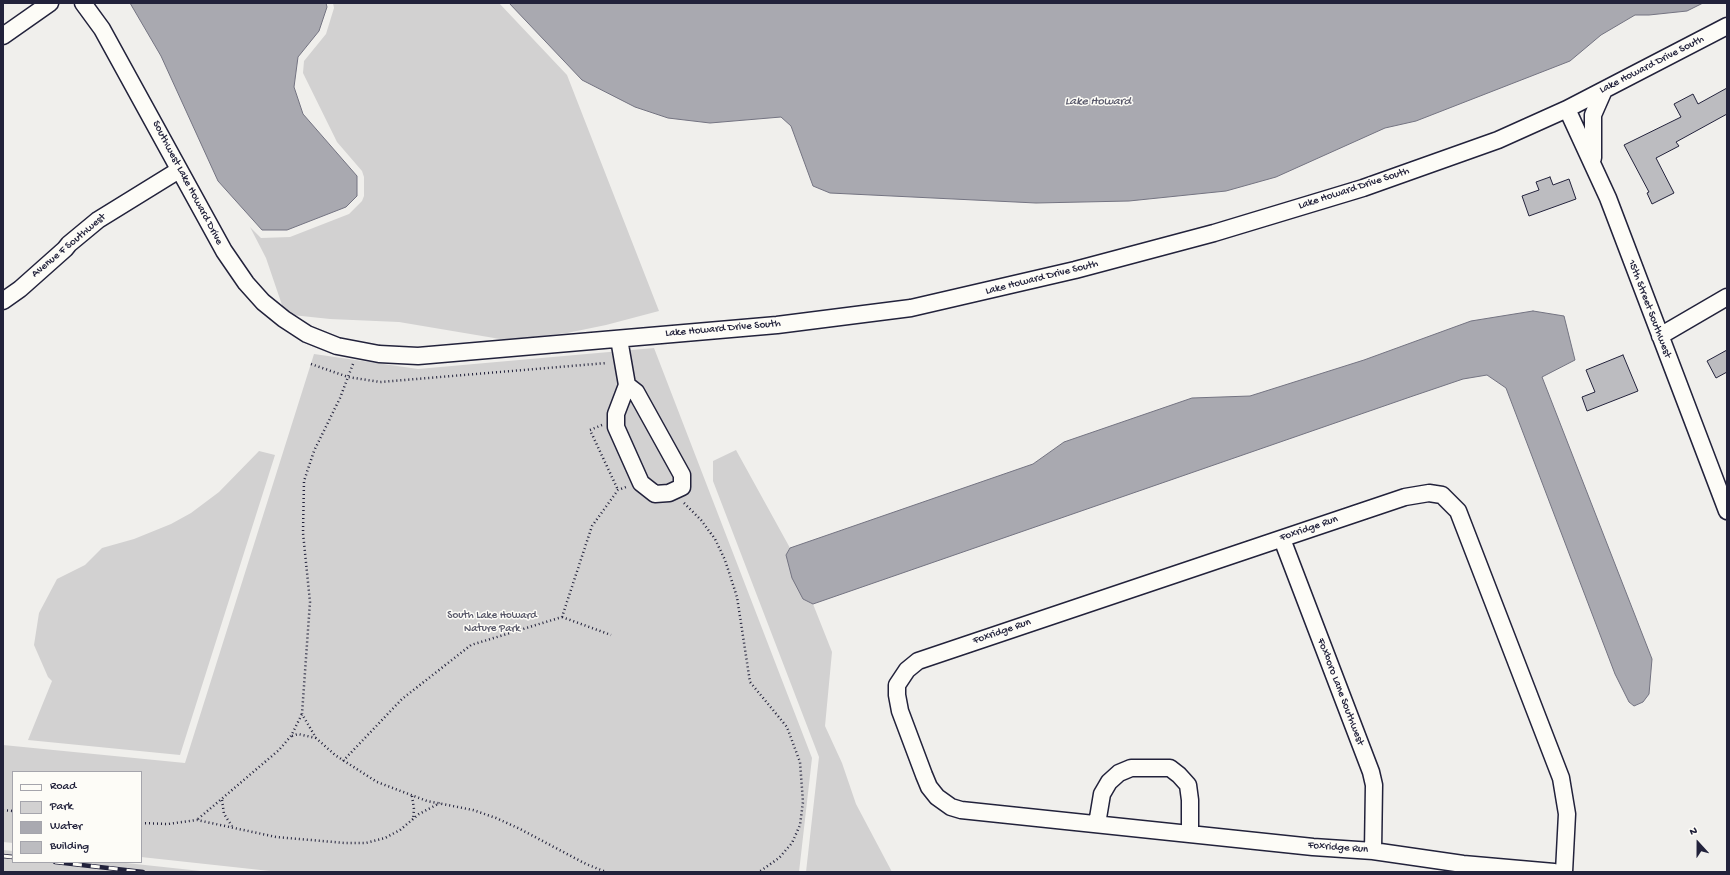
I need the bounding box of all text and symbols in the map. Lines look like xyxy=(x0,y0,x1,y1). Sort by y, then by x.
street label: Lake Howard Drive South xyxy=(1597,33,1707,97)
water label: Lake Howard xyxy=(1065,95,1131,109)
street label: Southwest Lake Howard Drive xyxy=(149,119,225,247)
street label: Lake Howard Drive South xyxy=(1297,165,1411,213)
street label: Avenue F Southwest xyxy=(29,211,109,281)
street label: Lake Howard Drive South xyxy=(984,258,1100,298)
street label: 15th Street Southwest xyxy=(1624,258,1674,360)
street label: Lake Howard Drive South xyxy=(665,317,781,341)
street label: Foxridge Run xyxy=(1278,513,1340,545)
park label: South Lake Howard Nature Park xyxy=(447,609,537,635)
street label: Foxridge Run xyxy=(971,616,1033,648)
street label: Foxboro Lane Southwest xyxy=(1313,637,1367,747)
legend xyxy=(12,771,142,863)
text: Road xyxy=(50,780,76,794)
text: Park xyxy=(50,800,73,814)
text: Water xyxy=(50,820,82,834)
north arrow xyxy=(1678,823,1718,863)
text: N xyxy=(1688,825,1699,839)
street label: Foxridge Run xyxy=(1307,839,1369,857)
text: Building xyxy=(50,840,89,854)

